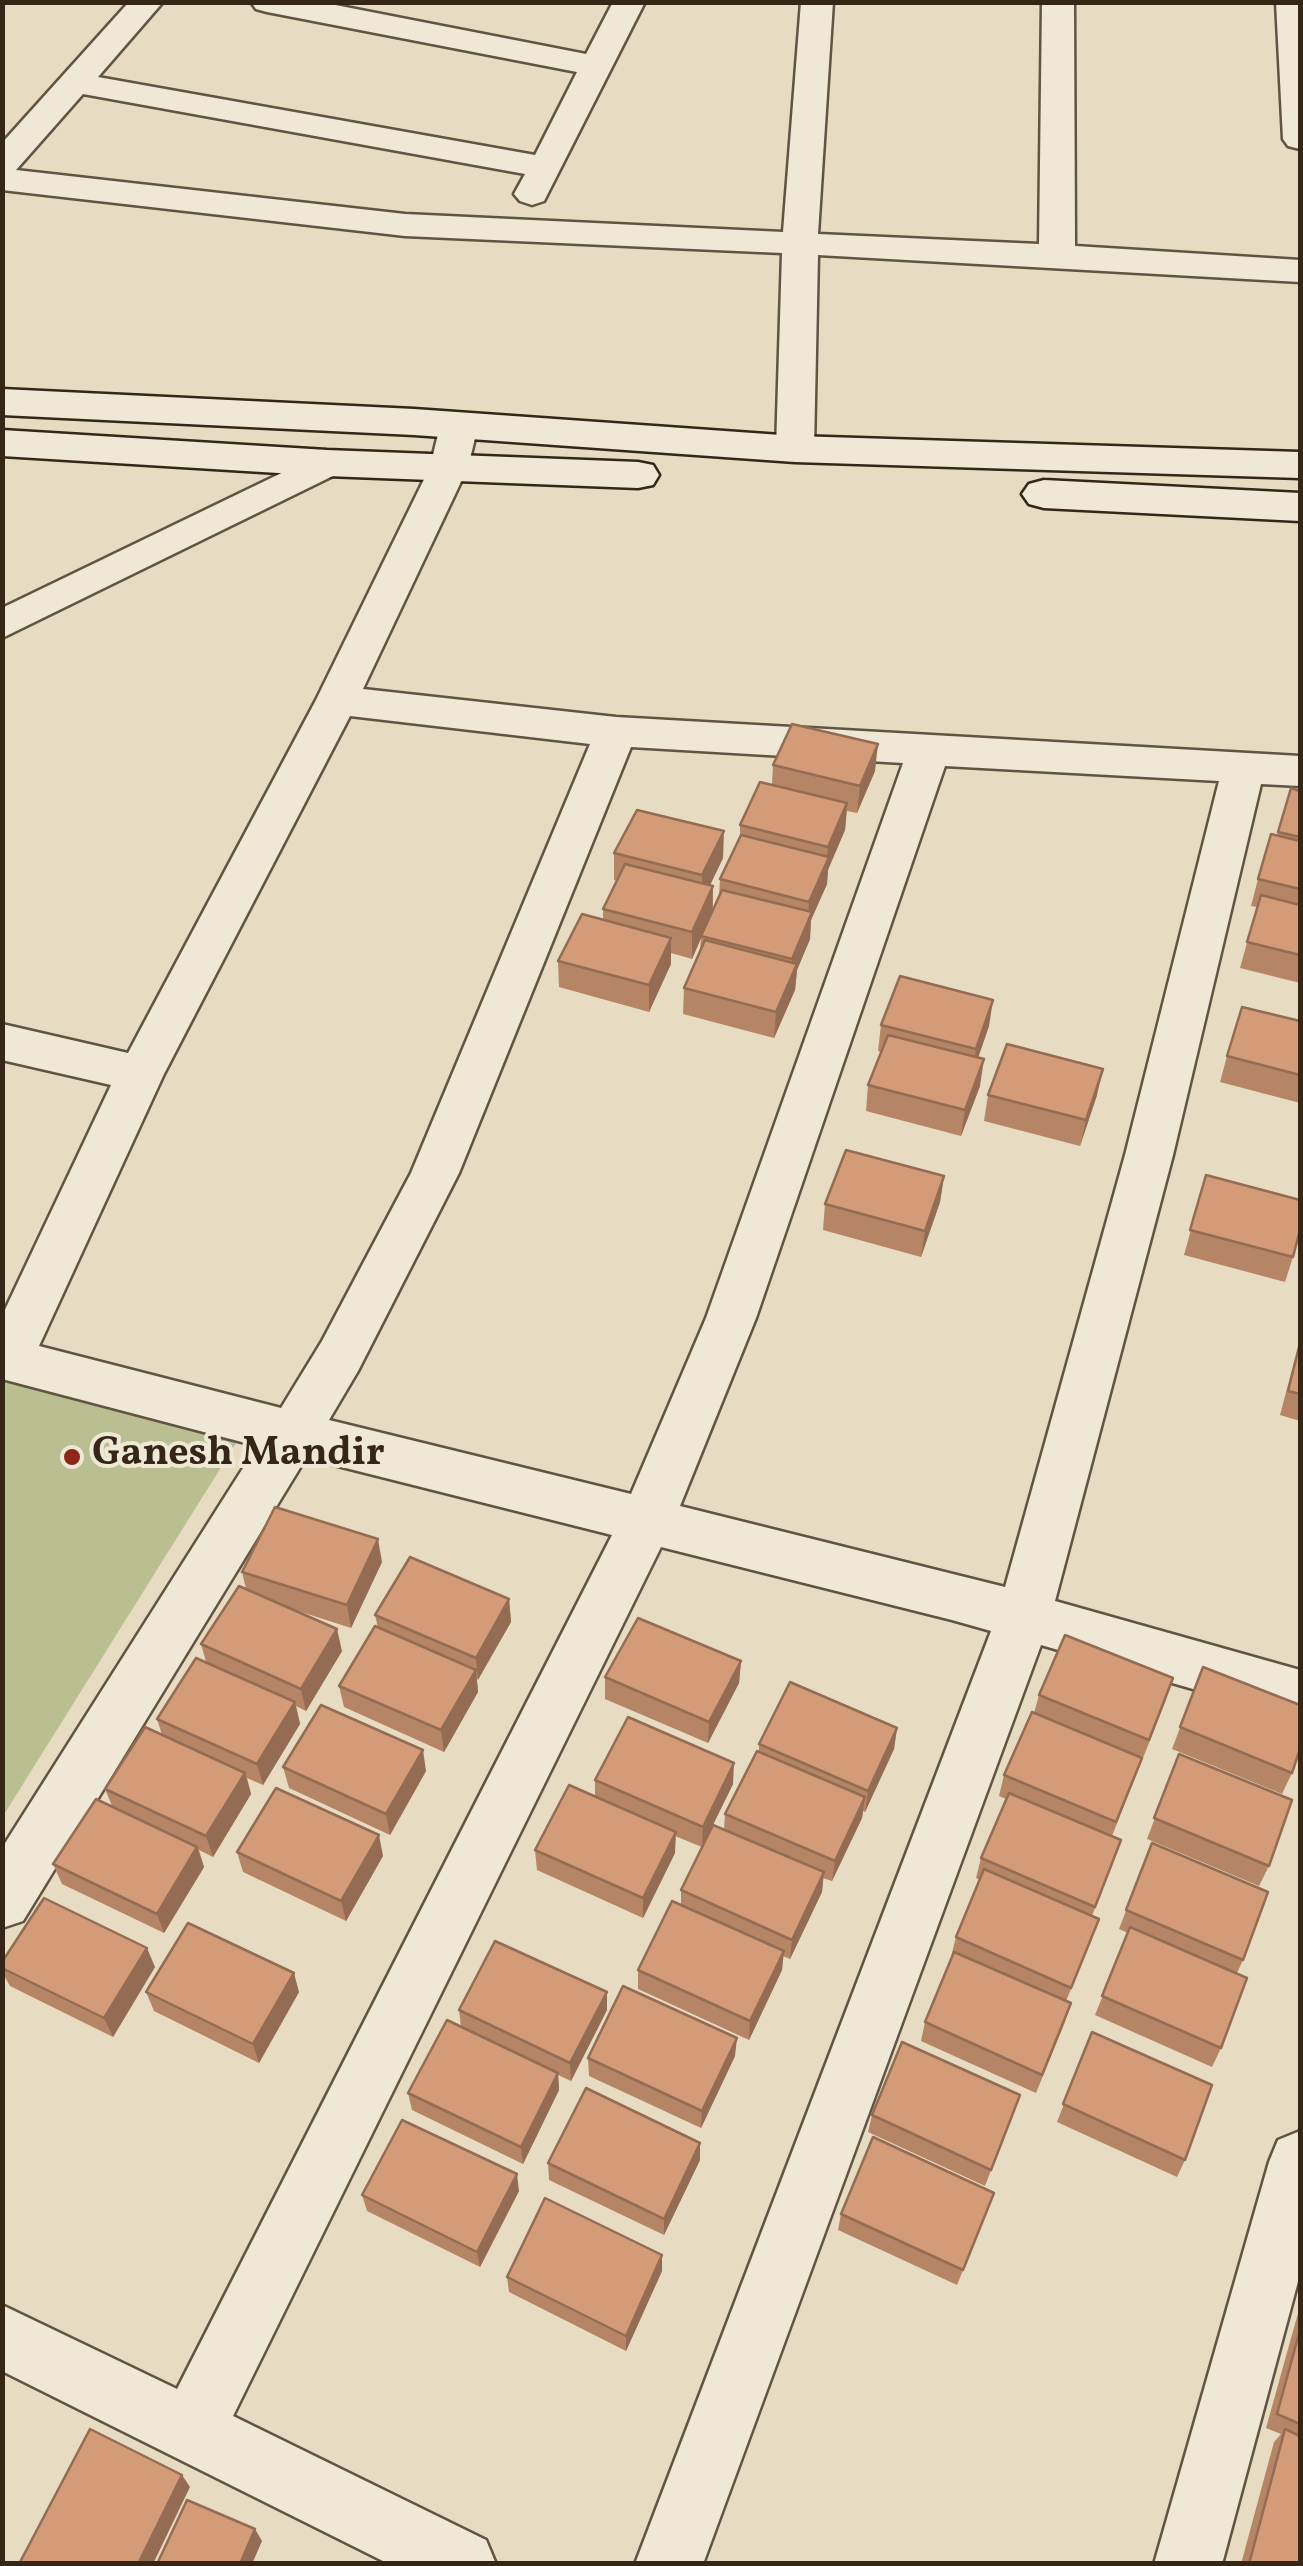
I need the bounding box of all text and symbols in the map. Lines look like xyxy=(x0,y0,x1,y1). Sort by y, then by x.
place label: Ganesh Mandir xyxy=(92,1433,385,1481)
marker: Ganesh Mandir xyxy=(61,1446,83,1468)

